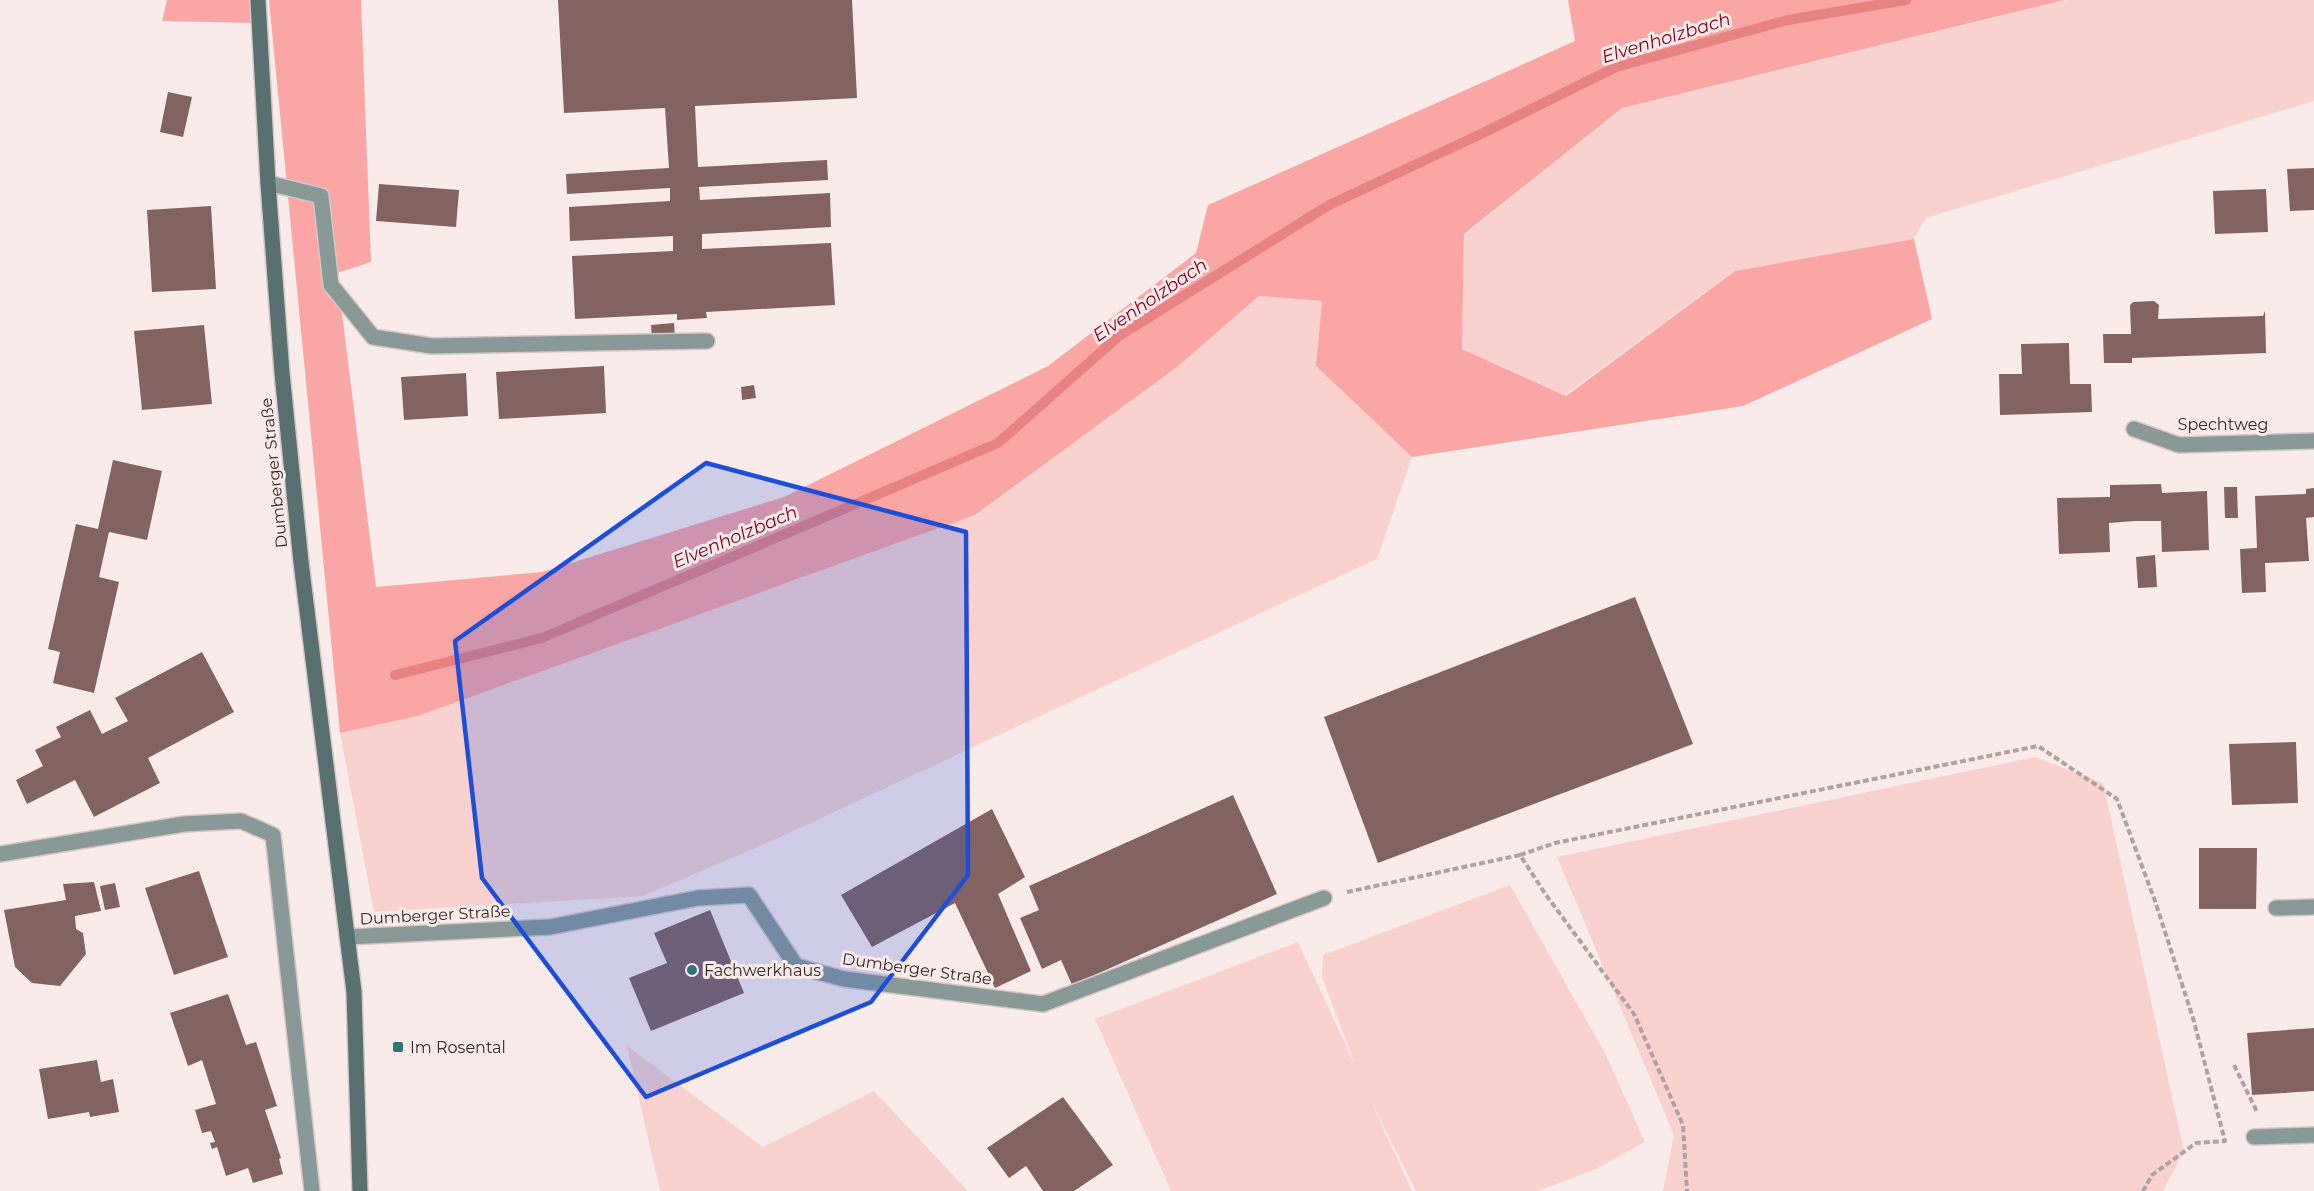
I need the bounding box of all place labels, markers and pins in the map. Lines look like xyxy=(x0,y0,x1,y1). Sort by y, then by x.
place label: Fachwerkhaus xyxy=(704,961,821,980)
marker: Fachwerkhaus xyxy=(685,963,699,977)
place label: Im Rosental xyxy=(410,1038,506,1057)
marker: Im Rosental xyxy=(391,1040,405,1054)

